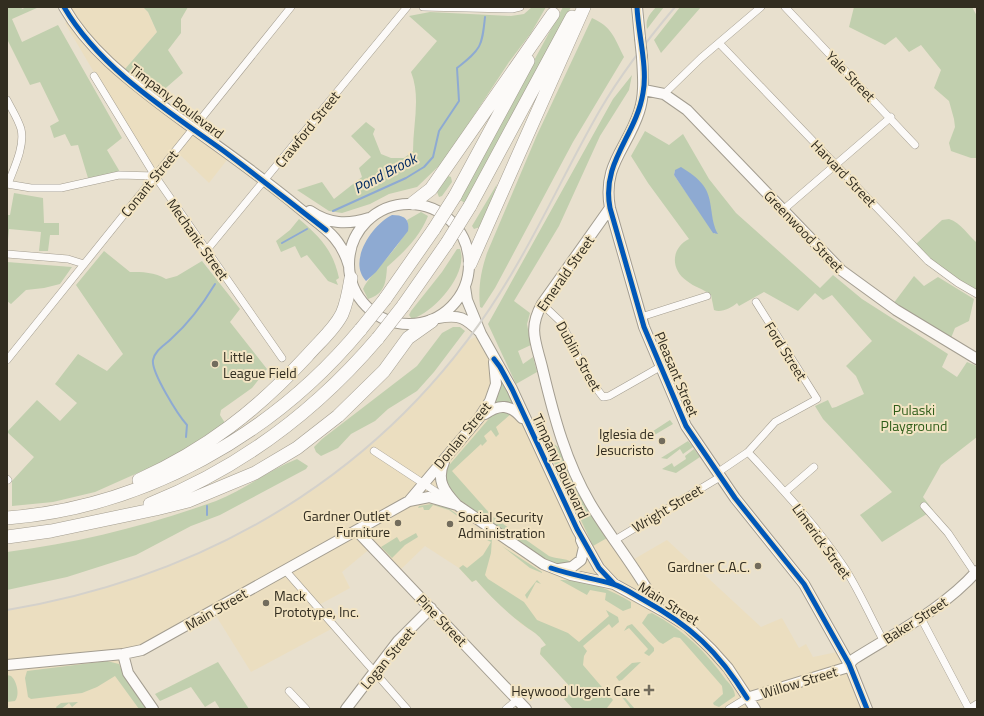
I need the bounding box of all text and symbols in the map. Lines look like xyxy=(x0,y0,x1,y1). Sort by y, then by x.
street label: Yale Street xyxy=(822,46,881,106)
street label: Timpany Boulevard xyxy=(125,59,229,143)
street label: Crawford Street xyxy=(270,86,345,172)
street label: Harvard Street xyxy=(807,135,882,211)
street label: Conant Street xyxy=(115,145,183,221)
water label: Pond Brook xyxy=(349,146,423,199)
street label: Greenwood Street xyxy=(759,185,849,277)
street label: Mechanic Street xyxy=(162,194,234,284)
street label: Emerald Street xyxy=(531,231,599,315)
street label: Dublin Street xyxy=(551,317,607,395)
street label: Ford Street xyxy=(760,318,812,385)
street label: Pleasant Street xyxy=(650,328,704,420)
place label: Little League Field xyxy=(223,346,297,383)
marker: Little League Field xyxy=(210,359,220,369)
street label: Donlan Street xyxy=(428,397,496,473)
park label: Pulaski Playground xyxy=(881,399,947,436)
street label: Timpany Boulevard xyxy=(528,410,594,522)
place label: Iglesia de Jesucristo xyxy=(596,423,654,460)
marker: Iglesia de Jesucristo xyxy=(657,436,667,446)
street label: Wright Street xyxy=(628,479,706,537)
street label: Limerick Street xyxy=(788,499,857,583)
place label: Gardner Outlet Furniture xyxy=(303,505,390,542)
place label: Social Security Administration xyxy=(458,506,545,543)
marker: Gardner Outlet Furniture xyxy=(393,518,403,528)
marker: Social Security Administration xyxy=(445,519,455,529)
place label: Gardner C.A.C. xyxy=(667,556,750,577)
marker: Gardner C.A.C. xyxy=(753,561,763,571)
street label: Main Street xyxy=(634,576,704,630)
street label: Main Street xyxy=(181,583,251,635)
place label: Mack Prototype, Inc. xyxy=(274,585,359,622)
street label: Pine Street xyxy=(412,589,472,651)
street label: Baker Street xyxy=(879,591,952,649)
marker: Mack Prototype, Inc. xyxy=(261,598,271,608)
street label: Logan Street xyxy=(355,622,419,693)
street label: Willow Street xyxy=(758,660,840,704)
place label: Heywood Urgent Care xyxy=(511,680,640,701)
marker: Heywood Urgent Care xyxy=(643,684,655,696)

